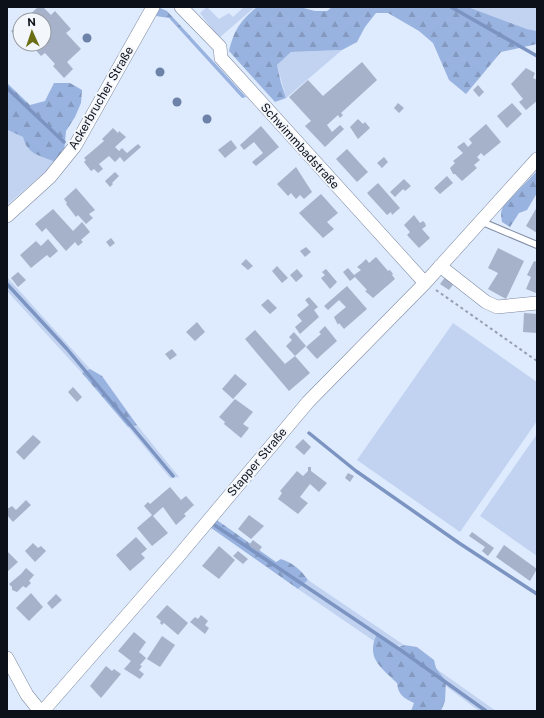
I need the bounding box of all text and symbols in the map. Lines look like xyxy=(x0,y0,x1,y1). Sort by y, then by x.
north arrow xyxy=(12,12,52,52)
text: N xyxy=(27,16,36,28)
street label: Ackerbrucher Straße xyxy=(66,44,136,152)
street label: Schwimmbadstraße xyxy=(258,100,342,192)
street label: Stapper Straße xyxy=(224,425,290,499)

